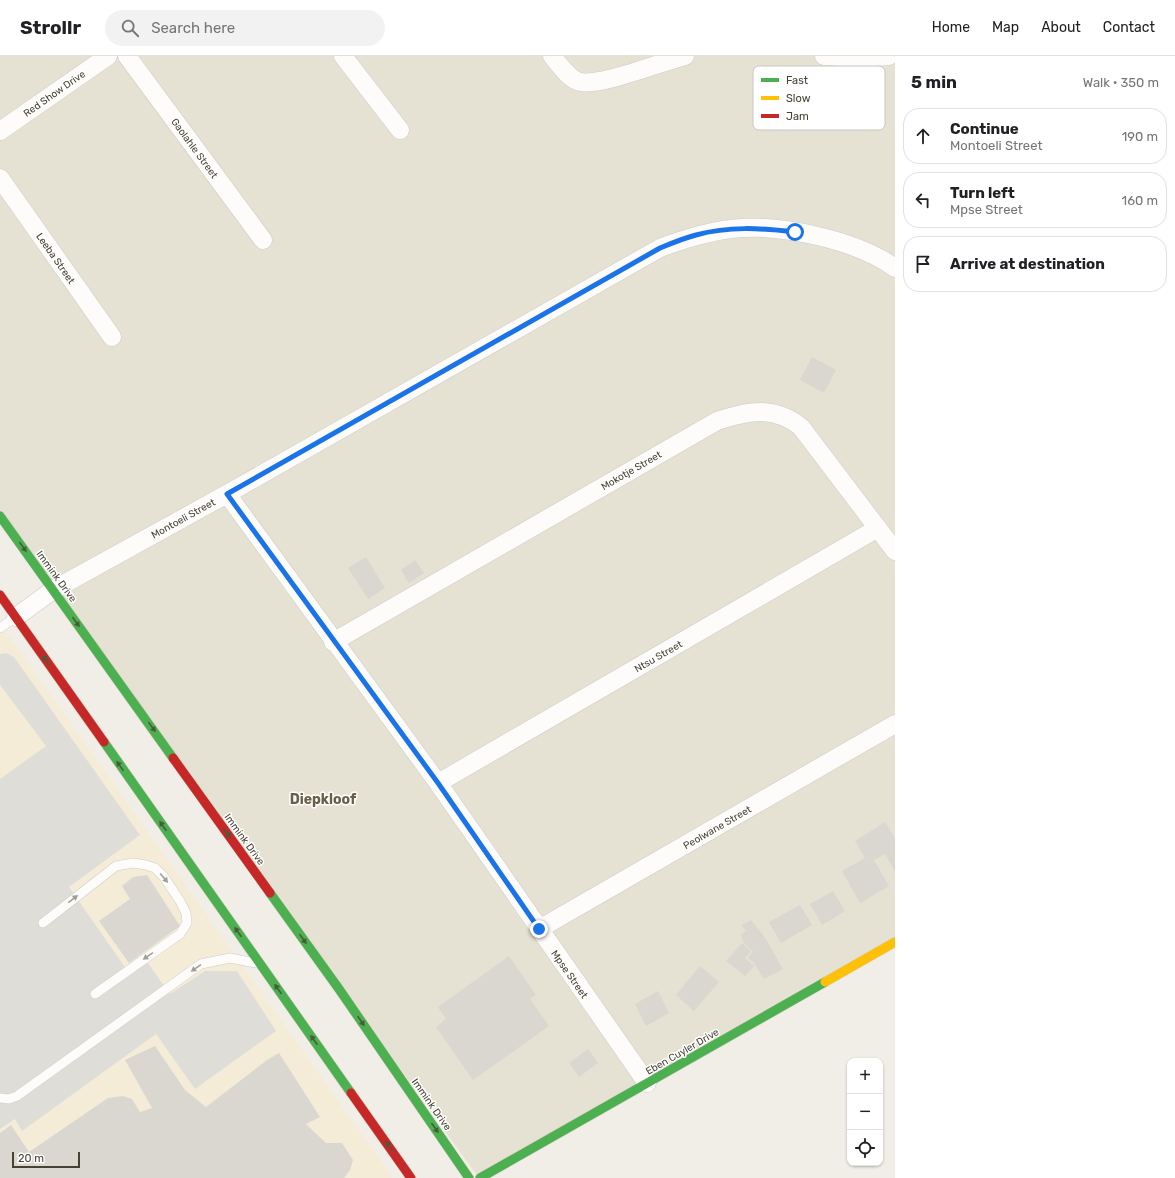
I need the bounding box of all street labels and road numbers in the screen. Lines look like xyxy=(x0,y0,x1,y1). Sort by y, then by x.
street label: Red Show Drive xyxy=(21,68,88,120)
street label: Gaolahle Street xyxy=(168,116,220,181)
street label: Leeba Street xyxy=(33,231,77,286)
street label: Mokotje Street xyxy=(599,449,664,493)
street label: Montoeli Street xyxy=(149,496,218,541)
street label: Immink Drive xyxy=(34,549,79,605)
street label: Ntsu Street xyxy=(632,638,685,675)
street label: Peolwane Street xyxy=(681,803,754,852)
street label: Immink Drive xyxy=(222,812,267,868)
street label: Mpse Street xyxy=(548,948,590,1001)
street label: Eben Cuyler Drive xyxy=(644,1026,722,1078)
street label: Immink Drive xyxy=(409,1076,454,1133)

